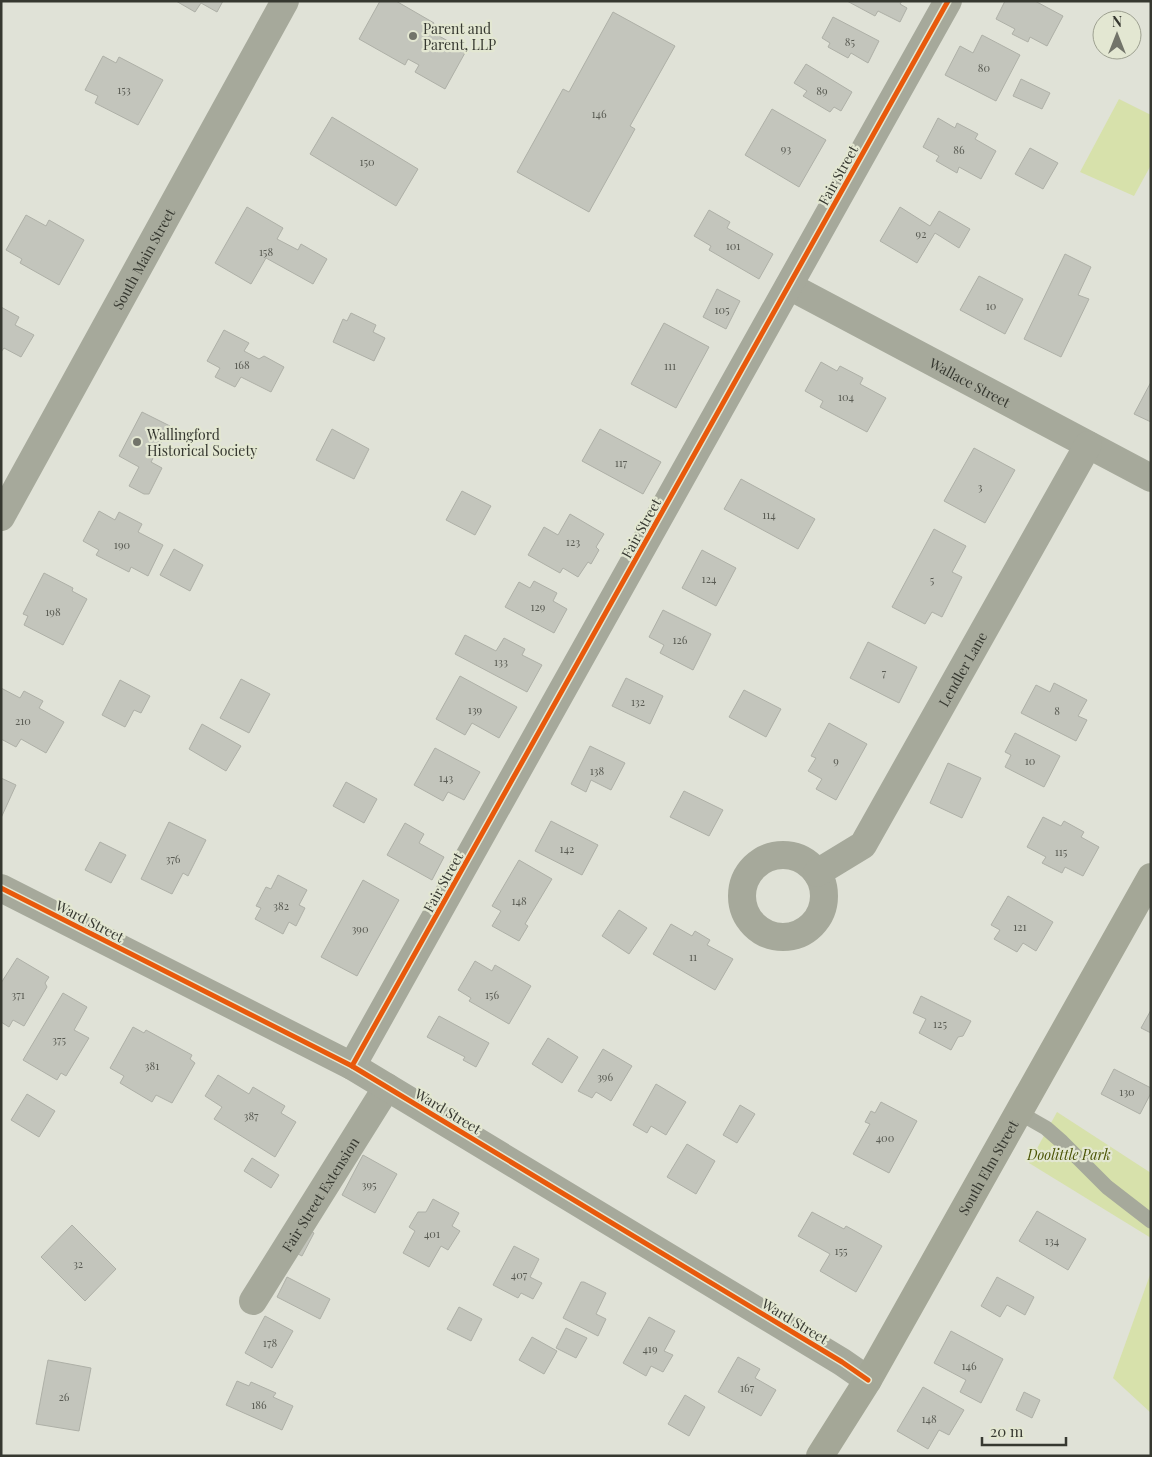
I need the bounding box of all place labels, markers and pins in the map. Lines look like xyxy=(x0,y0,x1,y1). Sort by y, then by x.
place label: Parent and Parent, LLP xyxy=(423,19,496,54)
marker: Parent and Parent, LLP xyxy=(407,30,419,42)
place label: Wallingford Historical Society xyxy=(146,425,257,460)
marker: Wallingford Historical Society xyxy=(131,436,143,448)

